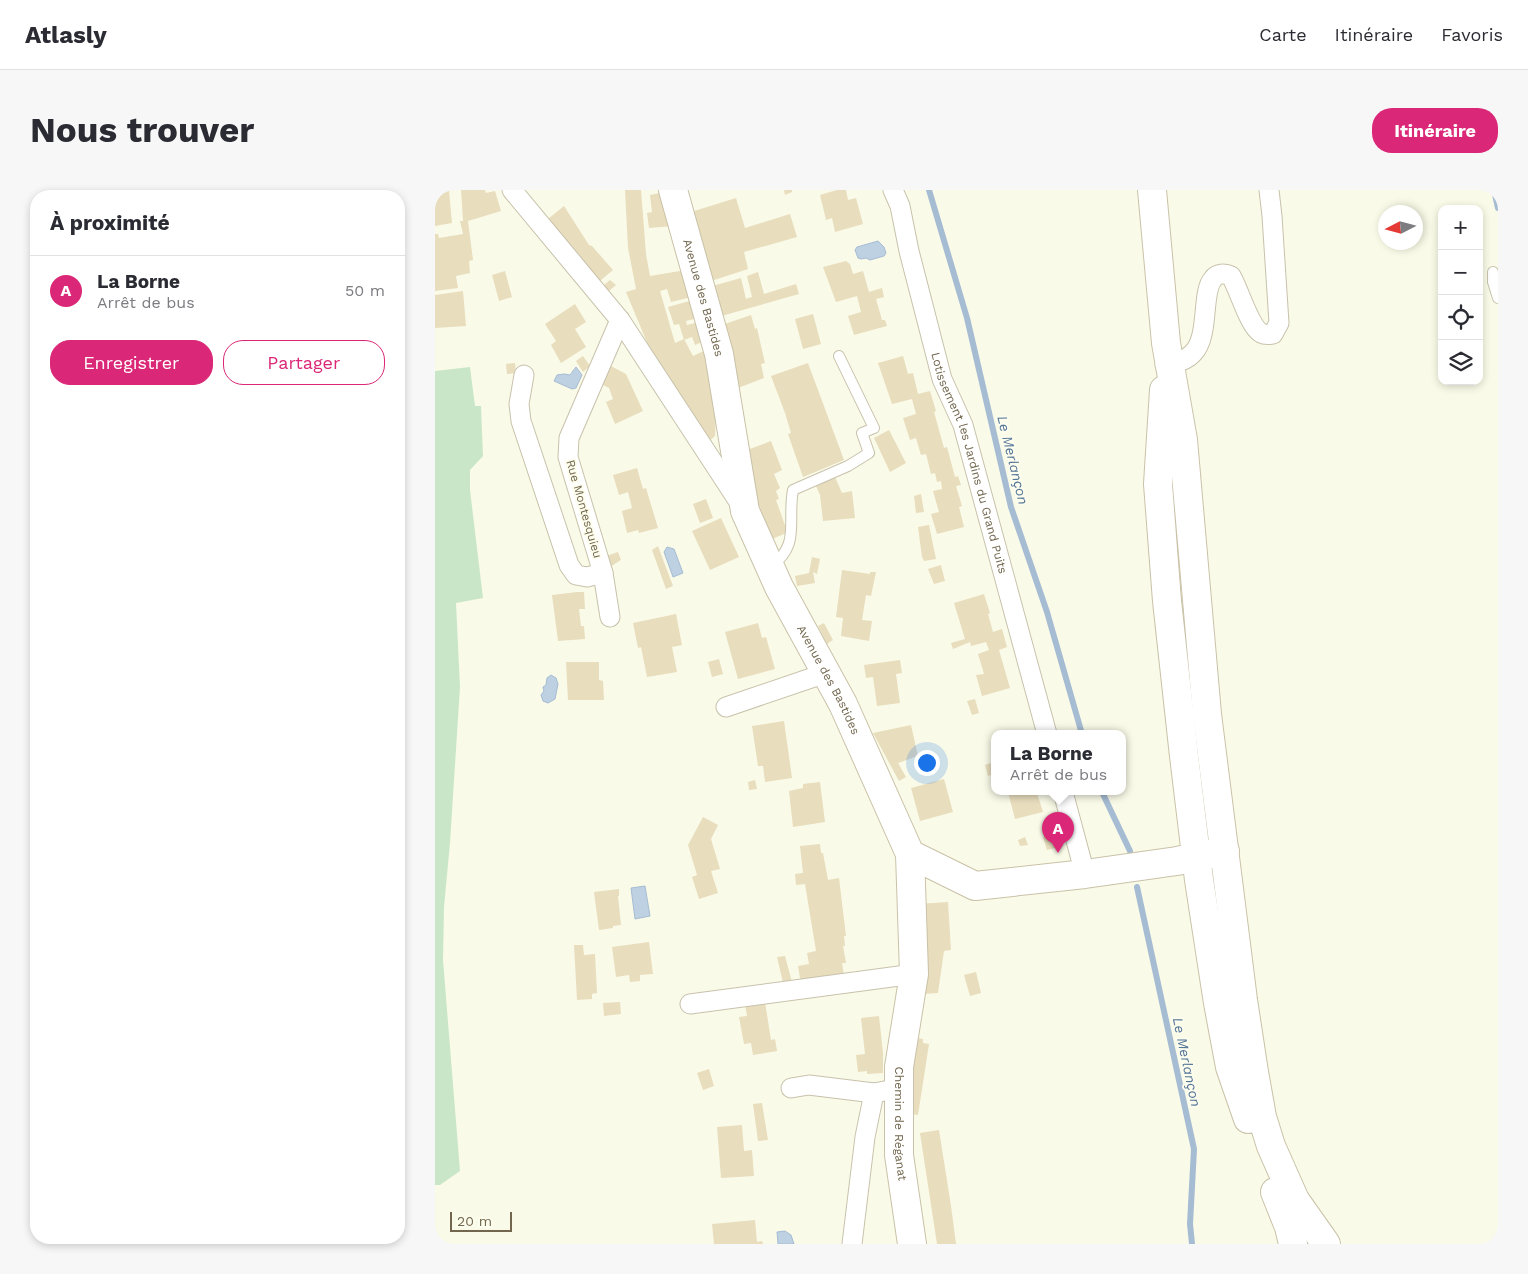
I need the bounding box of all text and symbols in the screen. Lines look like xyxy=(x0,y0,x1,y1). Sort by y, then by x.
text: Atlasly xyxy=(25,21,107,49)
text: Carte xyxy=(1259,24,1307,45)
text: Itinéraire xyxy=(1335,24,1413,45)
text: Favoris xyxy=(1441,24,1503,45)
button: Itinéraire xyxy=(1372,108,1498,153)
text: Nous trouver xyxy=(30,109,254,151)
north arrow xyxy=(1378,205,1423,250)
map controls xyxy=(1438,205,1483,385)
button: + xyxy=(1438,205,1483,250)
text: À proximité xyxy=(50,210,170,235)
street label: Avenue des Bastides xyxy=(680,237,726,358)
button: − xyxy=(1438,250,1483,295)
text: La Borne xyxy=(97,270,180,293)
text: A xyxy=(61,281,71,300)
text: 50 m xyxy=(345,281,385,300)
text: Arrêt de bus xyxy=(97,293,195,312)
button: locate xyxy=(1438,295,1483,340)
button: Enregistrer xyxy=(50,340,213,385)
button: Partager xyxy=(223,340,385,385)
button: layers xyxy=(1438,340,1483,385)
street label: Lotissement les Jardins du Grand Puits xyxy=(928,351,1010,575)
water label: Le Merlançon xyxy=(994,414,1032,506)
street label: Rue Montesquieu xyxy=(563,458,605,560)
street label: Avenue des Bastides xyxy=(794,623,863,737)
popup xyxy=(991,730,1126,795)
text: La Borne xyxy=(1010,742,1093,765)
your location xyxy=(914,750,940,776)
text: Arrêt de bus xyxy=(1010,765,1107,784)
pin: A xyxy=(1042,812,1074,853)
water label: Le Merlançon xyxy=(1170,1016,1204,1108)
street label: Chemin de Réganat xyxy=(892,1067,910,1182)
scale bar xyxy=(450,1209,513,1232)
text: 20 m xyxy=(457,1213,492,1229)

